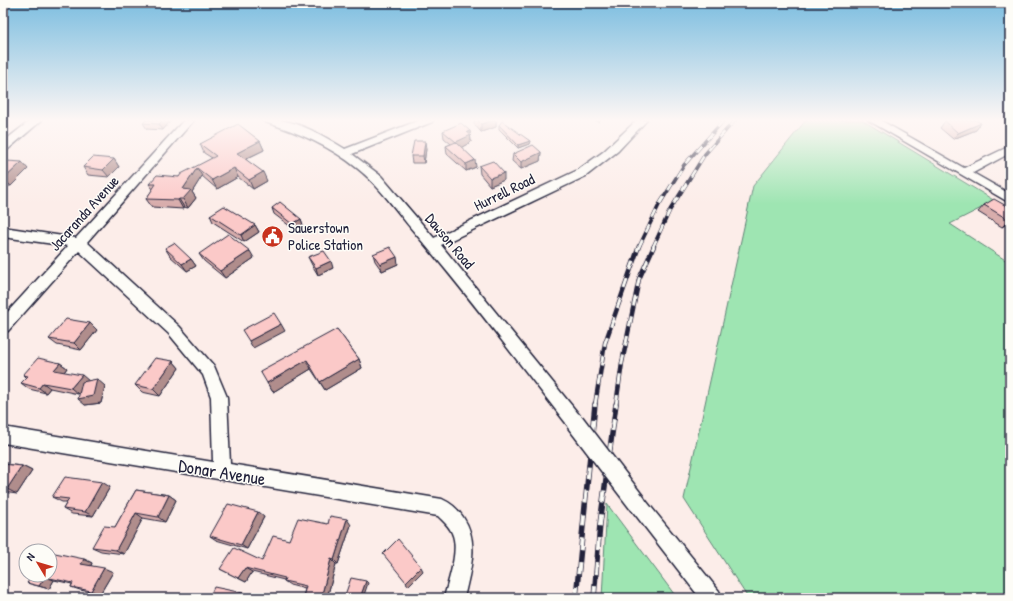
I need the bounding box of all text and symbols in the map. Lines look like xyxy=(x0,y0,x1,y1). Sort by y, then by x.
street label: Hurrell Road xyxy=(470,168,538,216)
street label: Jacaranda Avenue xyxy=(44,171,124,255)
street label: Dawson Road xyxy=(421,209,480,273)
place label: Sauerstown Police Station xyxy=(288,217,363,255)
public building icon: Sauerstown Police Station xyxy=(260,223,286,249)
street label: Donar Avenue xyxy=(177,453,267,491)
north arrow xyxy=(18,543,58,583)
text: N xyxy=(23,550,38,563)

